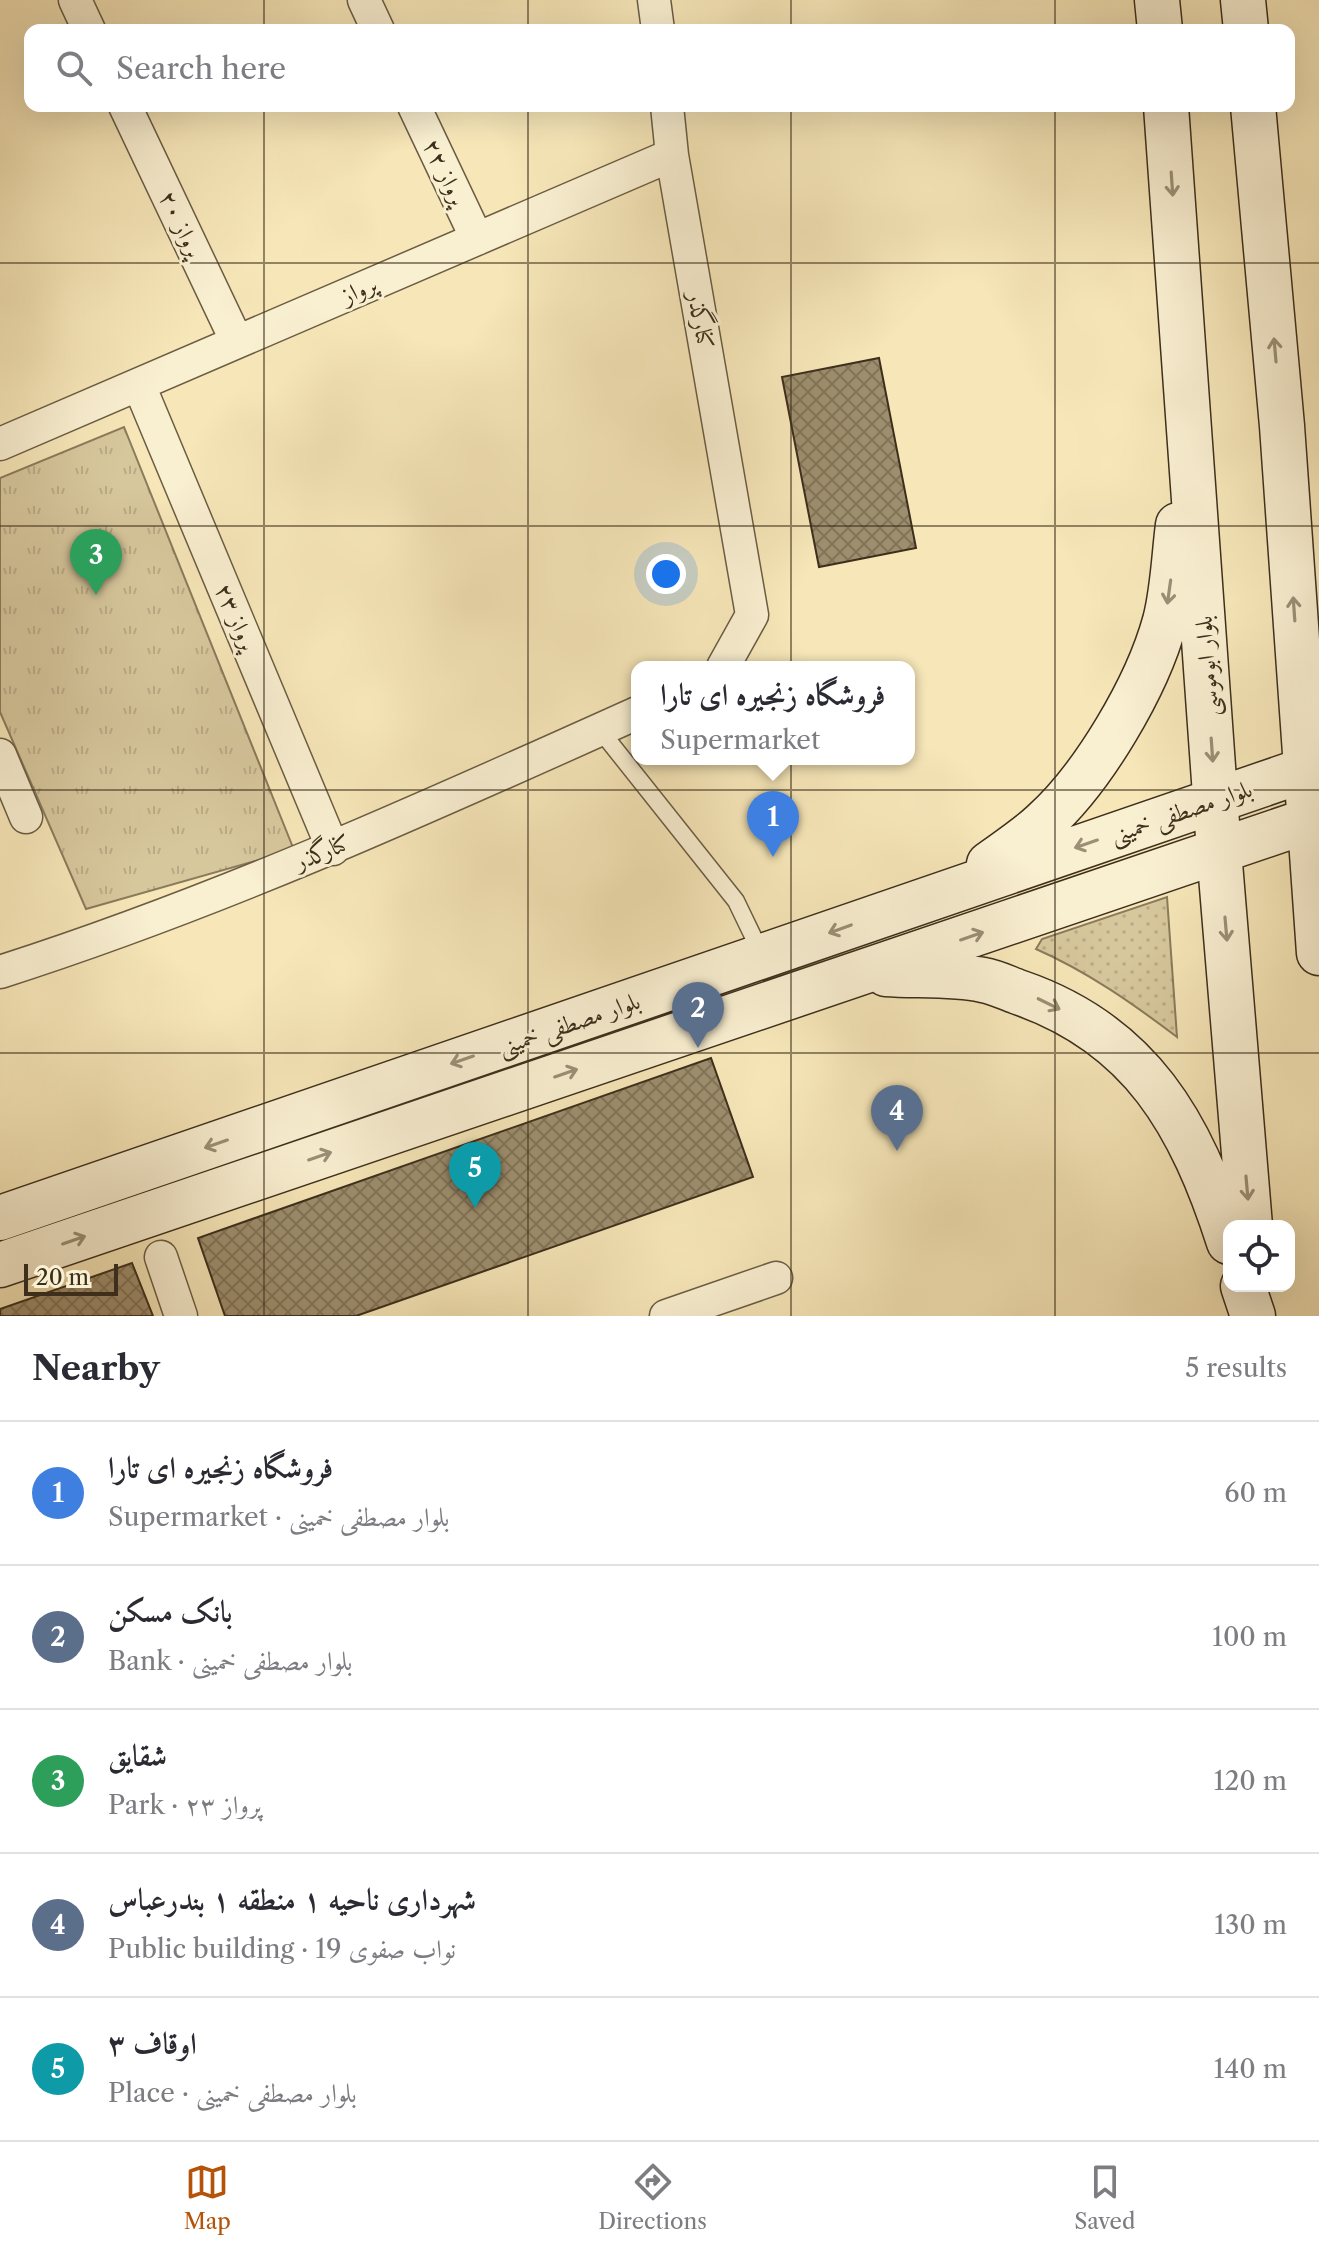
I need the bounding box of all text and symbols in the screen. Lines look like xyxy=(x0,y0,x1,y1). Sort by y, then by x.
search box xyxy=(24,24,1295,112)
icon: search xyxy=(52,46,96,90)
text: Search here xyxy=(116,50,286,87)
street label: پرواز ۲۲ xyxy=(416,134,475,213)
one-way arrow xyxy=(1165,170,1180,197)
street label: پرواز ۲۰ xyxy=(152,186,211,265)
street label: پرواز xyxy=(335,268,384,313)
street label: کنارگذر xyxy=(682,287,723,351)
one-way arrow xyxy=(1267,337,1282,364)
pin: 3 xyxy=(70,529,122,595)
your location xyxy=(646,554,686,594)
one-way arrow xyxy=(1162,578,1177,605)
street label: پرواز ۲۳ xyxy=(208,579,265,658)
one-way arrow xyxy=(1286,596,1301,623)
street label: بلوار ابوموسی xyxy=(1189,614,1227,717)
popup xyxy=(631,661,915,765)
text: فروشگاه زنجیره ای تارا xyxy=(660,676,886,713)
text: Supermarket xyxy=(660,724,820,756)
one-way arrow xyxy=(1205,736,1220,763)
street label: بلوار مصطفی خمینی xyxy=(1106,774,1257,852)
pin: 1 xyxy=(747,791,799,857)
street label: کنارگذر xyxy=(287,826,354,876)
one-way arrow xyxy=(1074,837,1099,852)
one-way arrow xyxy=(1219,915,1234,942)
one-way arrow xyxy=(828,923,853,937)
one-way arrow xyxy=(959,928,984,943)
pin: 2 xyxy=(672,982,724,1048)
street label: بلوار مصطفی خمینی xyxy=(494,986,645,1064)
one-way arrow xyxy=(1036,997,1060,1012)
one-way arrow xyxy=(450,1054,475,1069)
one-way arrow xyxy=(553,1064,578,1079)
pin: 4 xyxy=(871,1085,923,1151)
one-way arrow xyxy=(204,1138,229,1153)
pin: 5 xyxy=(449,1142,501,1208)
one-way arrow xyxy=(307,1148,332,1163)
one-way arrow xyxy=(1240,1174,1255,1201)
map controls xyxy=(1223,1220,1295,1292)
button: locate xyxy=(1223,1220,1295,1292)
one-way arrow xyxy=(61,1231,86,1246)
scale bar xyxy=(24,1260,118,1296)
text: 20 m xyxy=(36,1264,89,1291)
text: Nearby xyxy=(32,1347,160,1389)
text: 5 results xyxy=(1185,1352,1287,1384)
text: فروشگاه زنجیره ای تارا xyxy=(108,1449,333,1486)
text: 1 xyxy=(52,1477,64,1509)
text: 60 m xyxy=(1224,1477,1287,1509)
text: Supermarket · بلوار مصطفی خمینی xyxy=(108,1501,450,1533)
text: بانک مسکن xyxy=(108,1593,233,1630)
text: 2 xyxy=(50,1621,66,1653)
text: 100 m xyxy=(1212,1621,1287,1653)
text: Bank · بلوار مصطفی خمینی xyxy=(108,1645,352,1677)
text: شقایق xyxy=(108,1737,167,1774)
text: 3 xyxy=(51,1765,65,1797)
text: 120 m xyxy=(1213,1765,1287,1797)
text: Park · پرواز ۲۳ xyxy=(108,1789,261,1821)
text: شهرداری ناحیه ۱ منطقه ۱ بندرعباس xyxy=(108,1881,476,1918)
text: 4 xyxy=(50,1909,66,1941)
text: 130 m xyxy=(1214,1909,1287,1941)
text: Public building · نواب صفوی 19 xyxy=(108,1933,456,1965)
text: اوقاف ۳ xyxy=(108,2025,197,2062)
text: 5 xyxy=(51,2053,65,2085)
text: 140 m xyxy=(1213,2053,1287,2085)
text: Place · بلوار مصطفی خمینی xyxy=(108,2077,357,2109)
tab: Map xyxy=(184,2160,231,2235)
tab: Directions xyxy=(598,2160,707,2235)
tab: Saved xyxy=(1074,2160,1135,2235)

